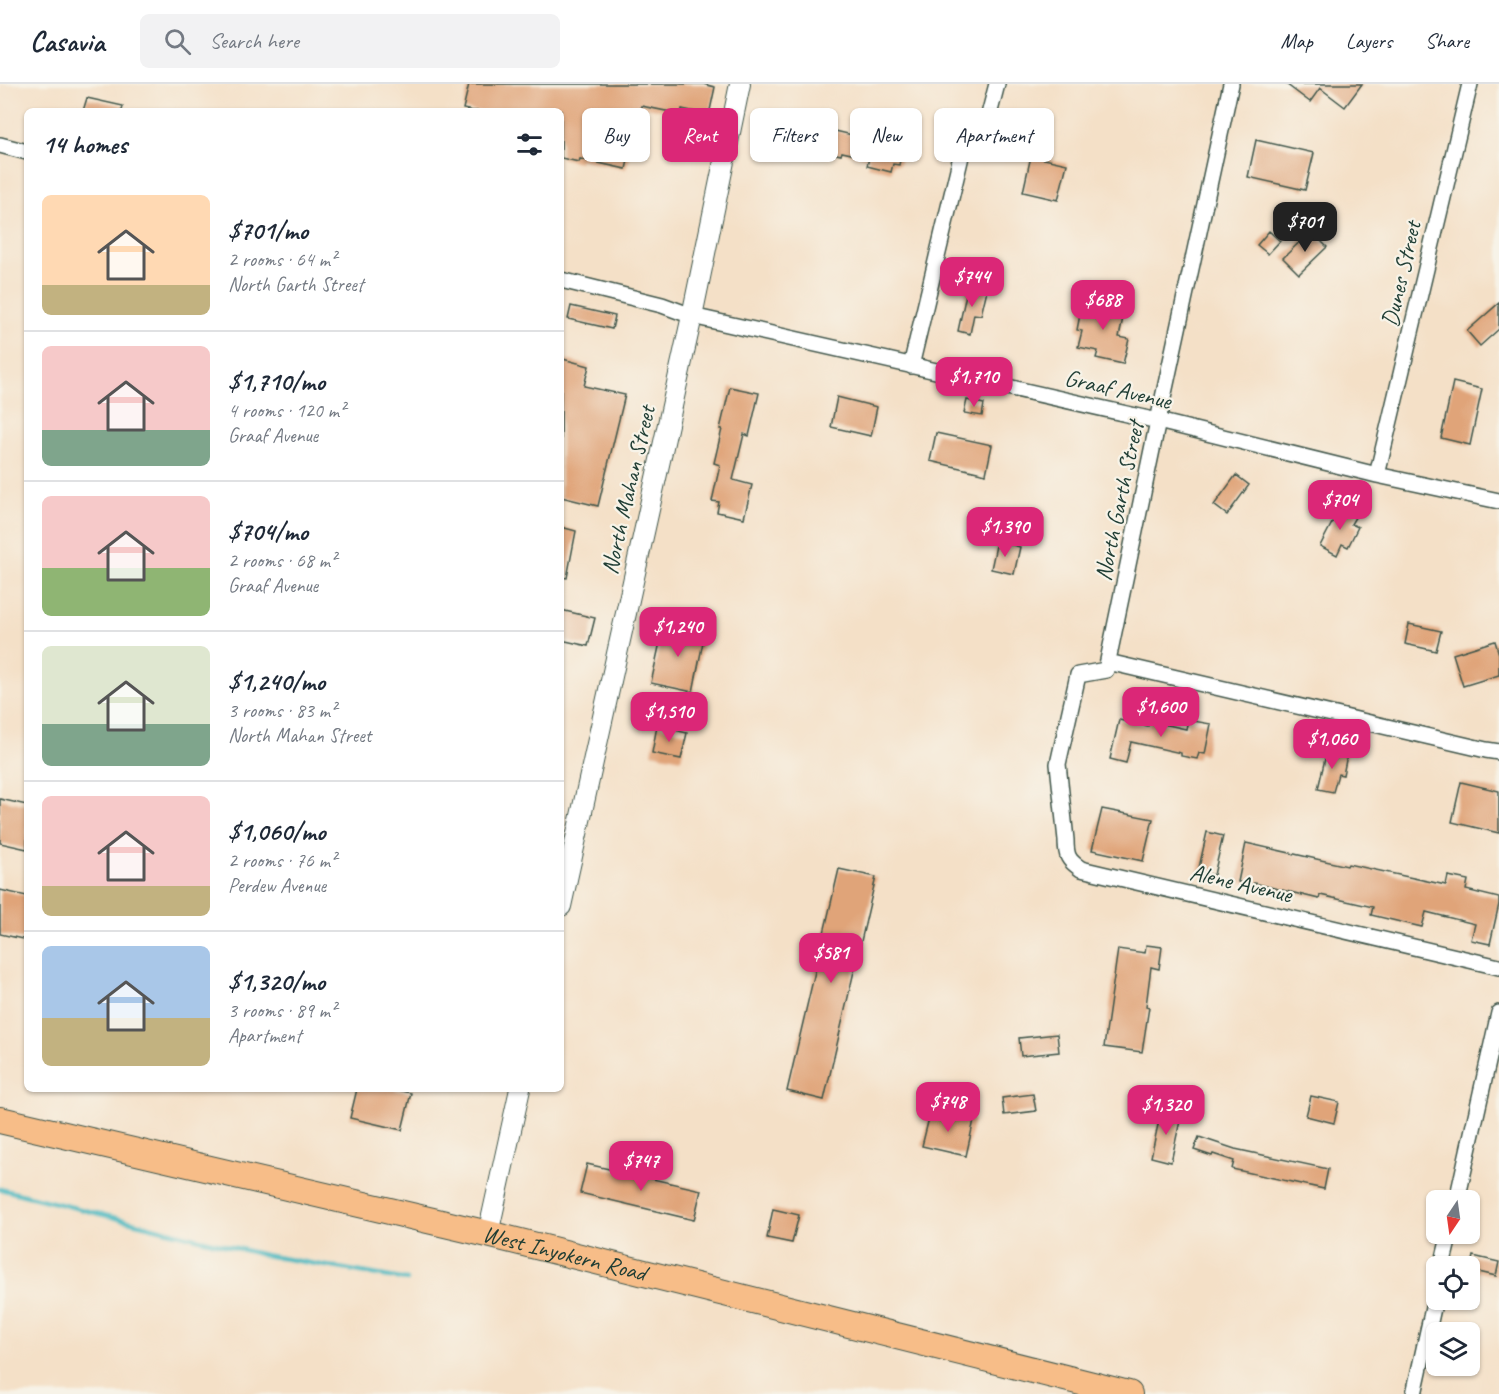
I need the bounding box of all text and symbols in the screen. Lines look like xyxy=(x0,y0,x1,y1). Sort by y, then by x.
search box xyxy=(140,14,560,68)
text: Casavia xyxy=(30,24,104,59)
icon: search xyxy=(161,25,194,58)
text: Search here xyxy=(209,27,299,55)
text: Map xyxy=(1280,28,1313,54)
text: Layers xyxy=(1346,28,1392,54)
text: Share xyxy=(1425,28,1469,54)
chip: Buy xyxy=(582,108,650,162)
chip: Rent xyxy=(662,108,738,162)
chip: Filters xyxy=(750,108,838,162)
chip: New xyxy=(850,108,922,162)
chip: Apartment xyxy=(934,108,1054,162)
text: 14 homes xyxy=(42,128,127,161)
icon: filters xyxy=(513,128,546,161)
pin: $701 xyxy=(1269,202,1341,253)
text: $701 xyxy=(1287,209,1323,234)
text: $701/mo xyxy=(228,214,308,247)
street label: Dunes Street xyxy=(1374,216,1428,330)
icon: home xyxy=(90,219,162,291)
text: 2 rooms · 64 m² xyxy=(228,247,336,272)
pin: $744 xyxy=(936,257,1008,308)
text: $744 xyxy=(954,264,990,289)
text: North Garth Street xyxy=(228,272,363,297)
pin: $688 xyxy=(1067,280,1139,331)
text: $688 xyxy=(1085,287,1121,312)
pin: $1,710 xyxy=(925,357,1023,408)
street label: Graaf Avenue xyxy=(1062,362,1176,416)
text: $1,710 xyxy=(950,364,998,389)
text: $1,710/mo xyxy=(228,365,325,398)
icon: home xyxy=(90,370,162,442)
text: 4 rooms · 120 m² xyxy=(228,398,345,423)
street label: North Mahan Street xyxy=(594,401,662,577)
street label: North Garth Street xyxy=(1087,416,1151,584)
text: Graaf Avenue xyxy=(228,423,318,448)
pin: $704 xyxy=(1304,480,1376,531)
text: $704 xyxy=(1322,487,1358,512)
pin: $1,390 xyxy=(956,507,1054,558)
text: $1,390 xyxy=(981,514,1029,539)
text: $704/mo xyxy=(228,515,308,548)
icon: home xyxy=(90,520,162,592)
text: 2 rooms · 68 m² xyxy=(228,548,336,573)
text: Graaf Avenue xyxy=(228,573,318,598)
pin: $1,240 xyxy=(629,607,727,658)
text: $1,240 xyxy=(654,614,702,639)
text: $1,240/mo xyxy=(228,665,325,698)
icon: home xyxy=(90,670,162,742)
pin: $1,600 xyxy=(1112,687,1210,738)
pin: $1,510 xyxy=(620,692,718,743)
text: $1,600 xyxy=(1136,694,1186,719)
text: 3 rooms · 83 m² xyxy=(228,698,336,723)
text: $1,510 xyxy=(645,699,693,724)
pin: $1,060 xyxy=(1283,719,1381,770)
text: North Mahan Street xyxy=(228,723,371,748)
text: $1,060 xyxy=(1307,726,1357,751)
text: $1,060/mo xyxy=(228,815,326,848)
icon: home xyxy=(90,820,162,892)
text: 2 rooms · 76 m² xyxy=(228,848,336,873)
street label: Alene Avenue xyxy=(1187,857,1297,910)
text: Perdew Avenue xyxy=(228,873,326,898)
pin: $581 xyxy=(795,933,867,984)
text: $581 xyxy=(813,940,849,965)
text: $1,320/mo xyxy=(228,965,325,998)
icon: home xyxy=(90,970,162,1042)
text: 3 rooms · 89 m² xyxy=(228,998,336,1023)
text: Apartment xyxy=(228,1023,301,1048)
pin: $748 xyxy=(912,1082,984,1133)
pin: $1,320 xyxy=(1117,1085,1215,1136)
text: $748 xyxy=(930,1089,966,1114)
text: $1,320 xyxy=(1142,1092,1190,1117)
pin: $747 xyxy=(605,1141,677,1192)
text: $747 xyxy=(623,1148,659,1173)
north arrow xyxy=(1426,1190,1480,1244)
map controls xyxy=(1426,1190,1480,1376)
street label: West Inyokern Road xyxy=(480,1218,653,1289)
button: locate xyxy=(1426,1256,1480,1310)
button: layers xyxy=(1426,1322,1480,1376)

